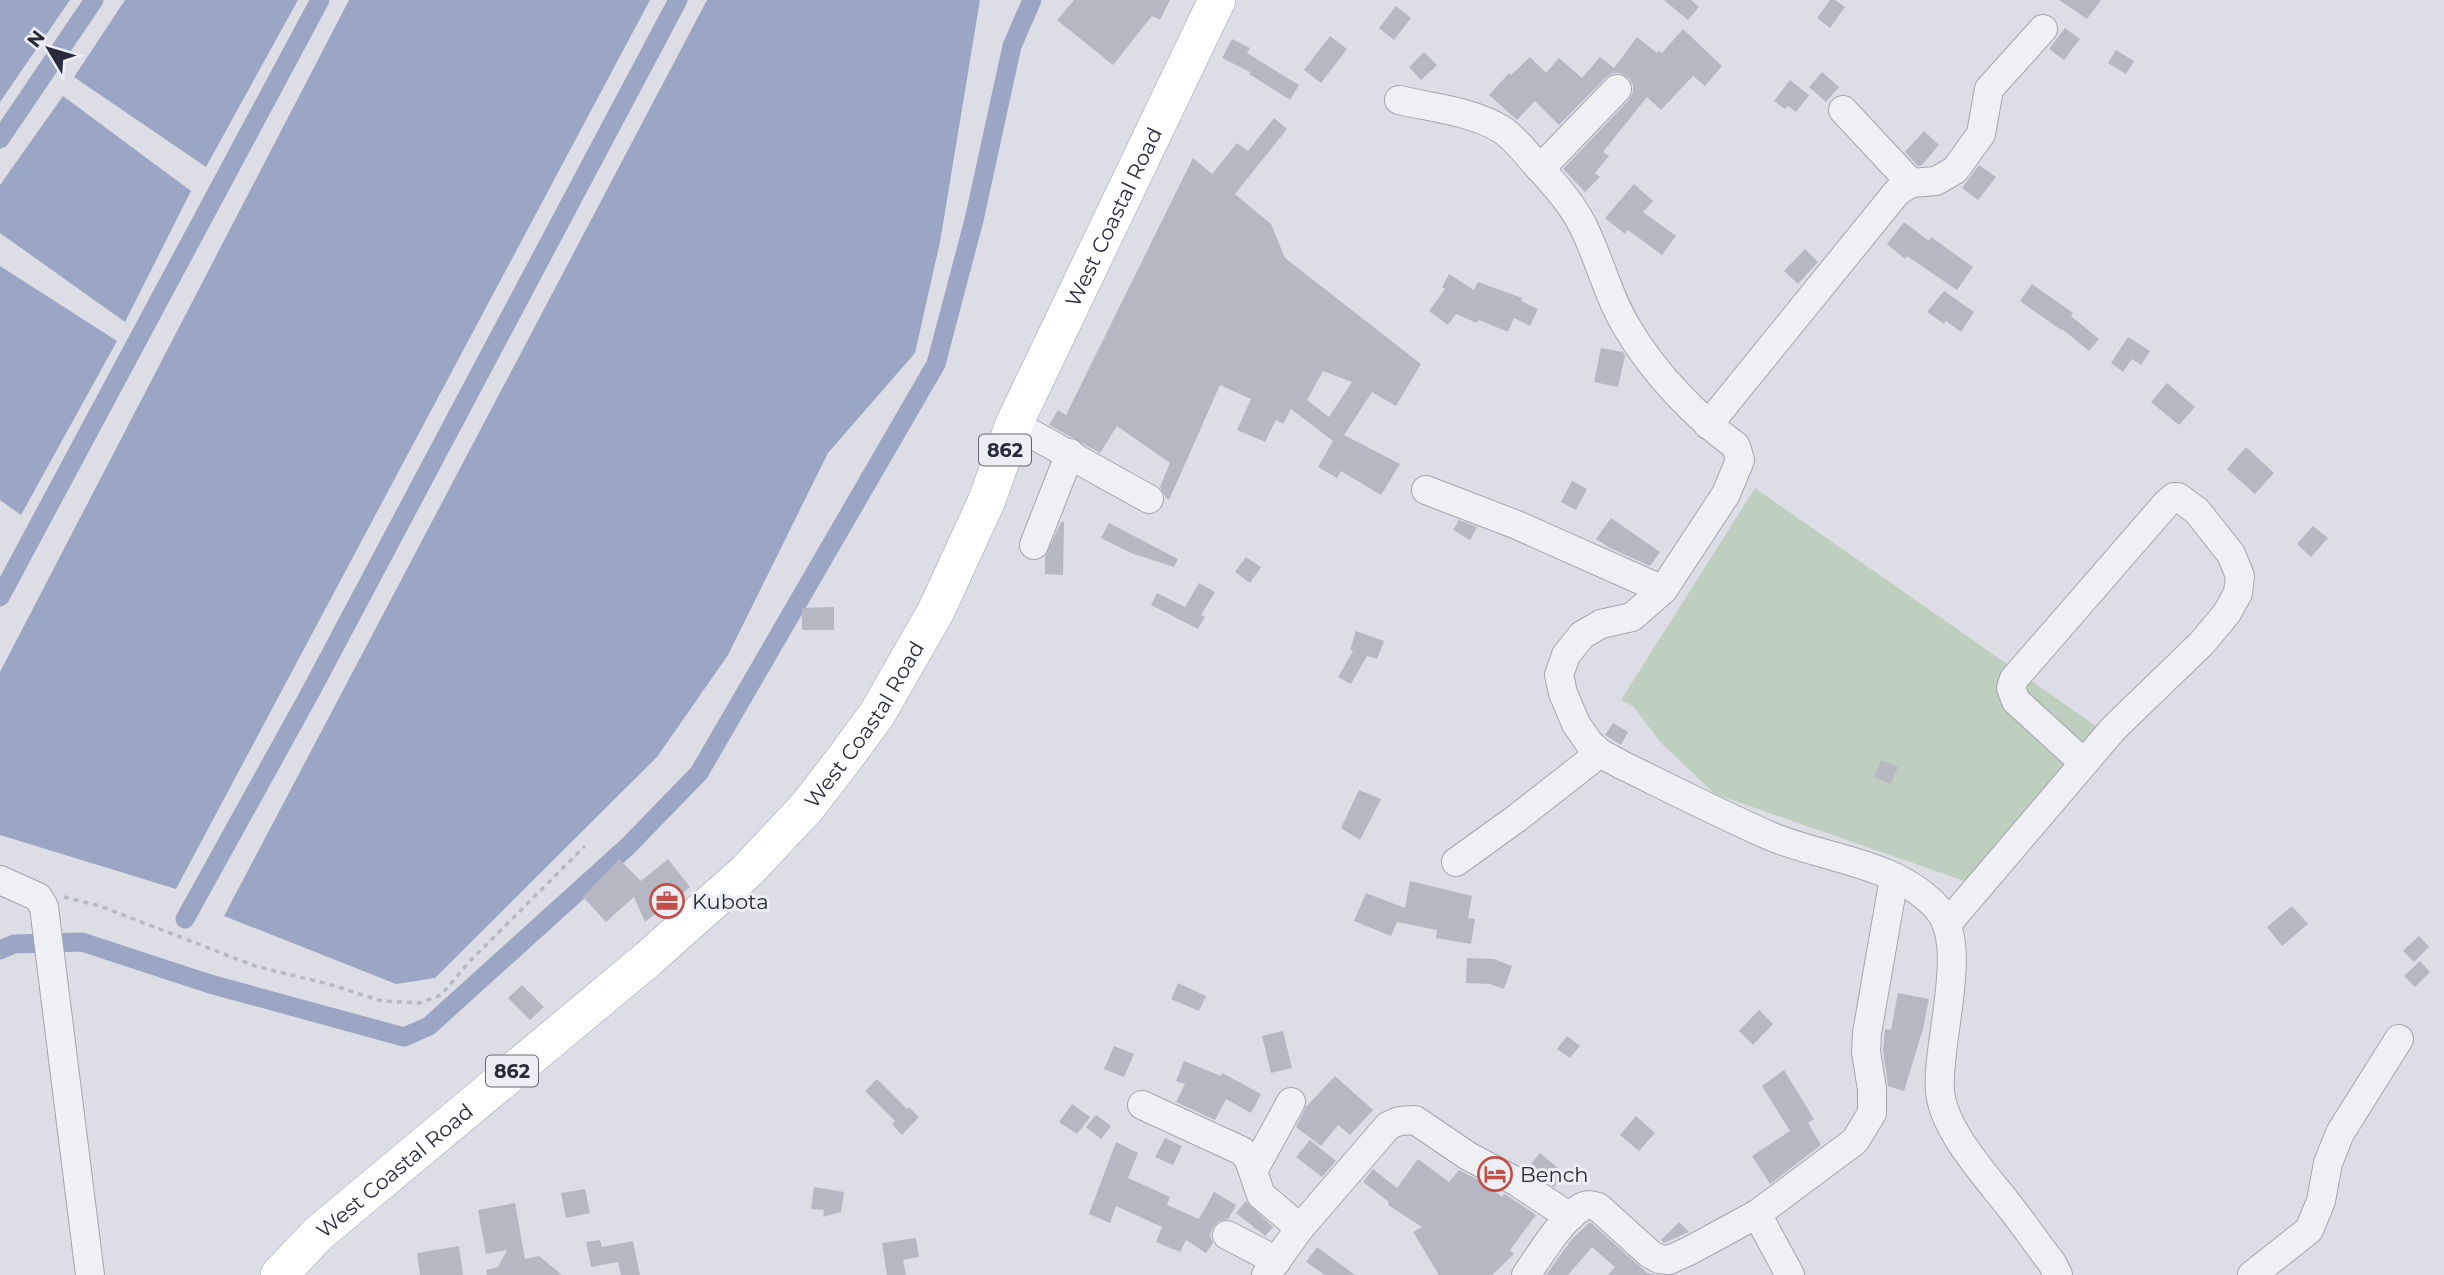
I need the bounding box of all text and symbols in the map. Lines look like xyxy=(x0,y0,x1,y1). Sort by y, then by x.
north arrow xyxy=(14,14,84,84)
text: N xyxy=(22,26,50,52)
street label: West Coastal Road xyxy=(1060,123,1167,311)
road number: 862 xyxy=(979,435,1031,466)
street label: West Coastal Road xyxy=(799,636,929,813)
office icon: Kubota xyxy=(648,882,686,920)
place label: Kubota xyxy=(692,889,769,914)
road number: 862 xyxy=(486,1056,538,1086)
street label: West Coastal Road xyxy=(311,1098,478,1243)
hotel icon: Bench xyxy=(1476,1155,1514,1193)
place label: Bench xyxy=(1520,1162,1589,1187)

